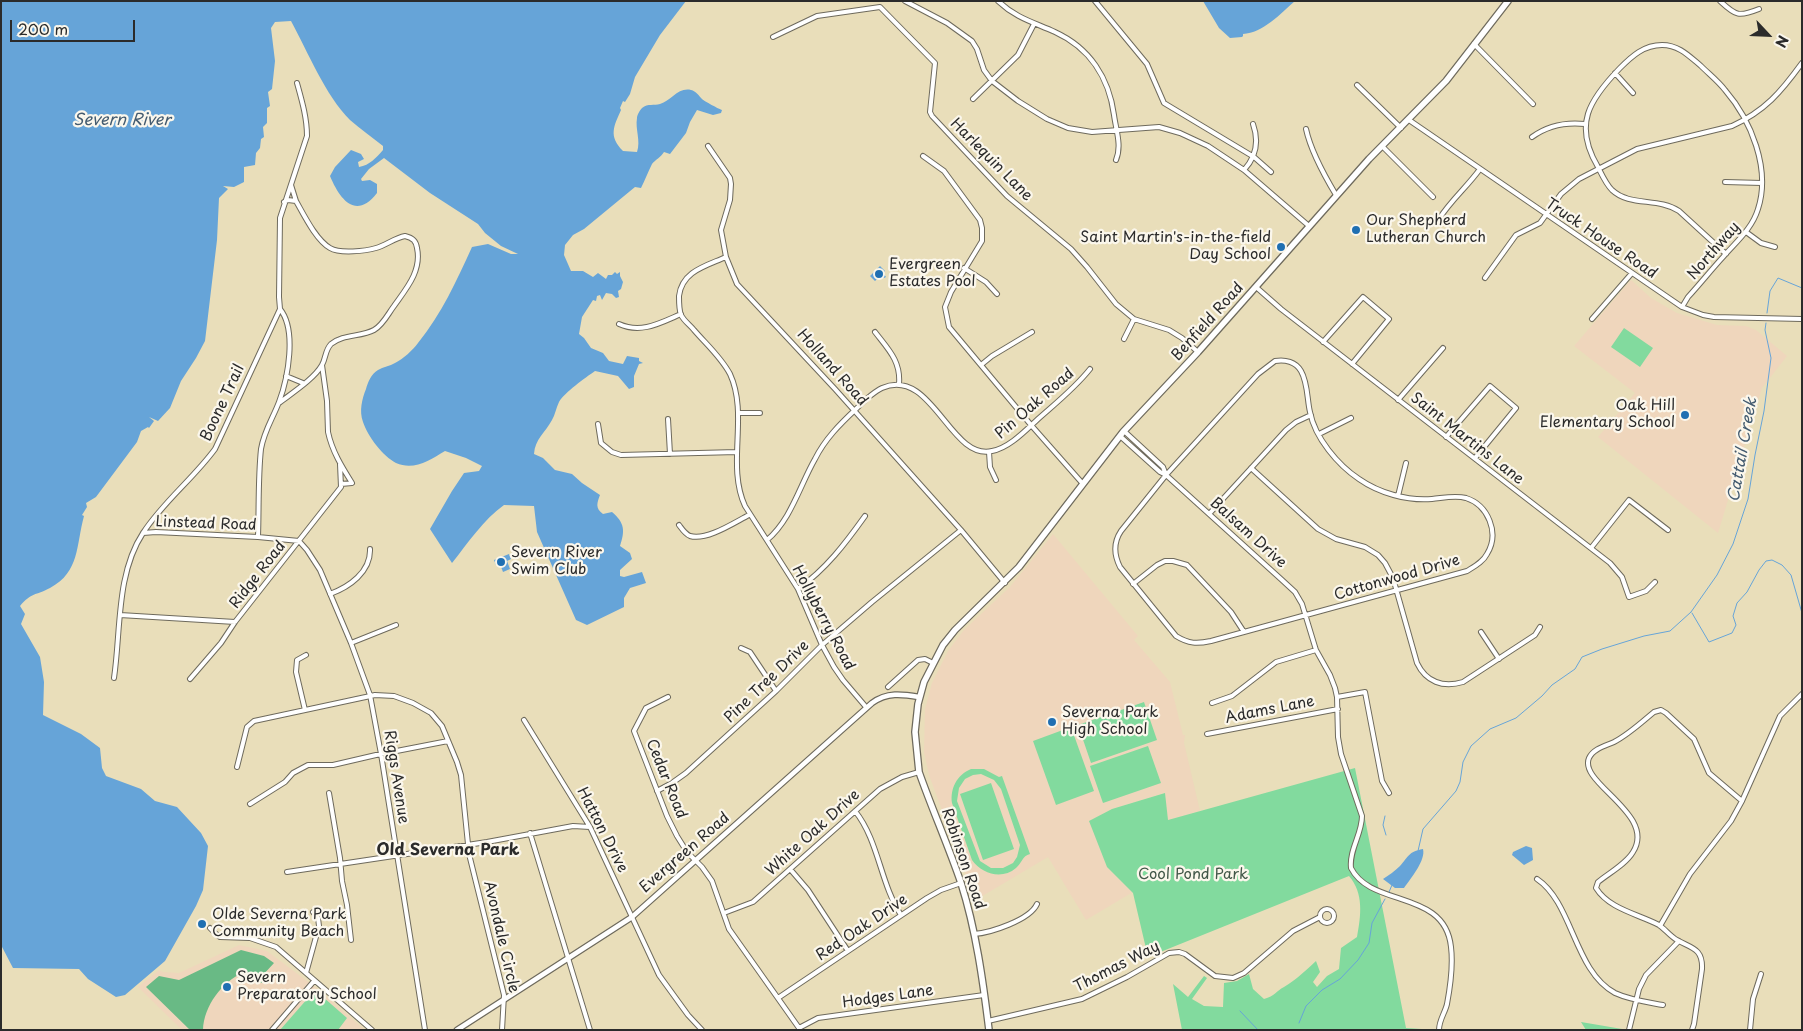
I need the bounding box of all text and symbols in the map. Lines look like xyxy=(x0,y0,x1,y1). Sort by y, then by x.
scale bar xyxy=(12,10,138,42)
north arrow xyxy=(1743,10,1793,60)
text: 200 m xyxy=(18,17,68,40)
text: N xyxy=(1770,32,1794,51)
water label: Severn River xyxy=(74,111,170,131)
street label: Harlequin Lane xyxy=(946,115,1036,205)
street label: Truck House Road xyxy=(1542,195,1660,283)
place label: Our Shepherd Lutheran Church xyxy=(1366,212,1486,247)
street label: Northway xyxy=(1684,218,1744,284)
marker: Our Shepherd Lutheran Church xyxy=(1350,224,1362,236)
place label: Saint Martin's-in-the-field Day School xyxy=(1080,229,1271,264)
marker: Saint Martin's-in-the-field Day School xyxy=(1275,241,1287,253)
place label: Evergreen Estates Pool xyxy=(889,256,976,291)
marker: Evergreen Estates Pool xyxy=(873,268,885,280)
street label: Benfield Road xyxy=(1168,279,1248,365)
street label: Holland Road xyxy=(793,326,871,410)
street label: Boone Trail xyxy=(197,362,249,444)
street label: Pin Oak Road xyxy=(992,365,1078,443)
street label: Saint Martins Lane xyxy=(1407,389,1527,489)
water label: Cattail Creek xyxy=(1724,396,1762,504)
place label: Oak Hill Elementary School xyxy=(1540,397,1675,432)
marker: Oak Hill Elementary School xyxy=(1679,409,1691,421)
street label: Balsam Drive xyxy=(1206,494,1290,572)
street label: Linstead Road xyxy=(155,513,257,535)
street label: Ridge Road xyxy=(226,538,290,612)
place label: Severn River Swim Club xyxy=(511,544,602,579)
street label: Cottonwood Drive xyxy=(1332,551,1462,605)
marker: Severn River Swim Club xyxy=(495,556,507,568)
street label: Hollyberry Road xyxy=(788,562,858,674)
street label: Pine Tree Drive xyxy=(721,637,813,727)
street label: Adams Lane xyxy=(1224,693,1316,727)
place label: Severna Park High School xyxy=(1062,704,1158,739)
marker: Severna Park High School xyxy=(1046,716,1058,728)
street label: Riggs Avenue xyxy=(380,729,412,825)
street label: Cedar Road xyxy=(642,736,690,822)
street label: Hatton Drive xyxy=(573,784,631,876)
street label: White Oak Drive xyxy=(762,786,864,880)
street label: Robinson Road xyxy=(937,806,989,912)
street label: Evergreen Road xyxy=(636,809,734,897)
district label: Old Severna Park xyxy=(377,841,519,861)
park label: Cool Pond Park xyxy=(1138,866,1248,884)
street label: Avondale Circle xyxy=(479,879,523,995)
street label: Red Oak Drive xyxy=(813,891,911,965)
place label: Olde Severna Park Community Beach xyxy=(212,906,346,941)
marker: Olde Severna Park Community Beach xyxy=(196,918,208,930)
street label: Thomas Way xyxy=(1071,938,1163,996)
place label: Severn Preparatory School xyxy=(237,969,377,1004)
marker: Severn Preparatory School xyxy=(221,981,233,993)
street label: Hodges Lane xyxy=(841,982,935,1012)

